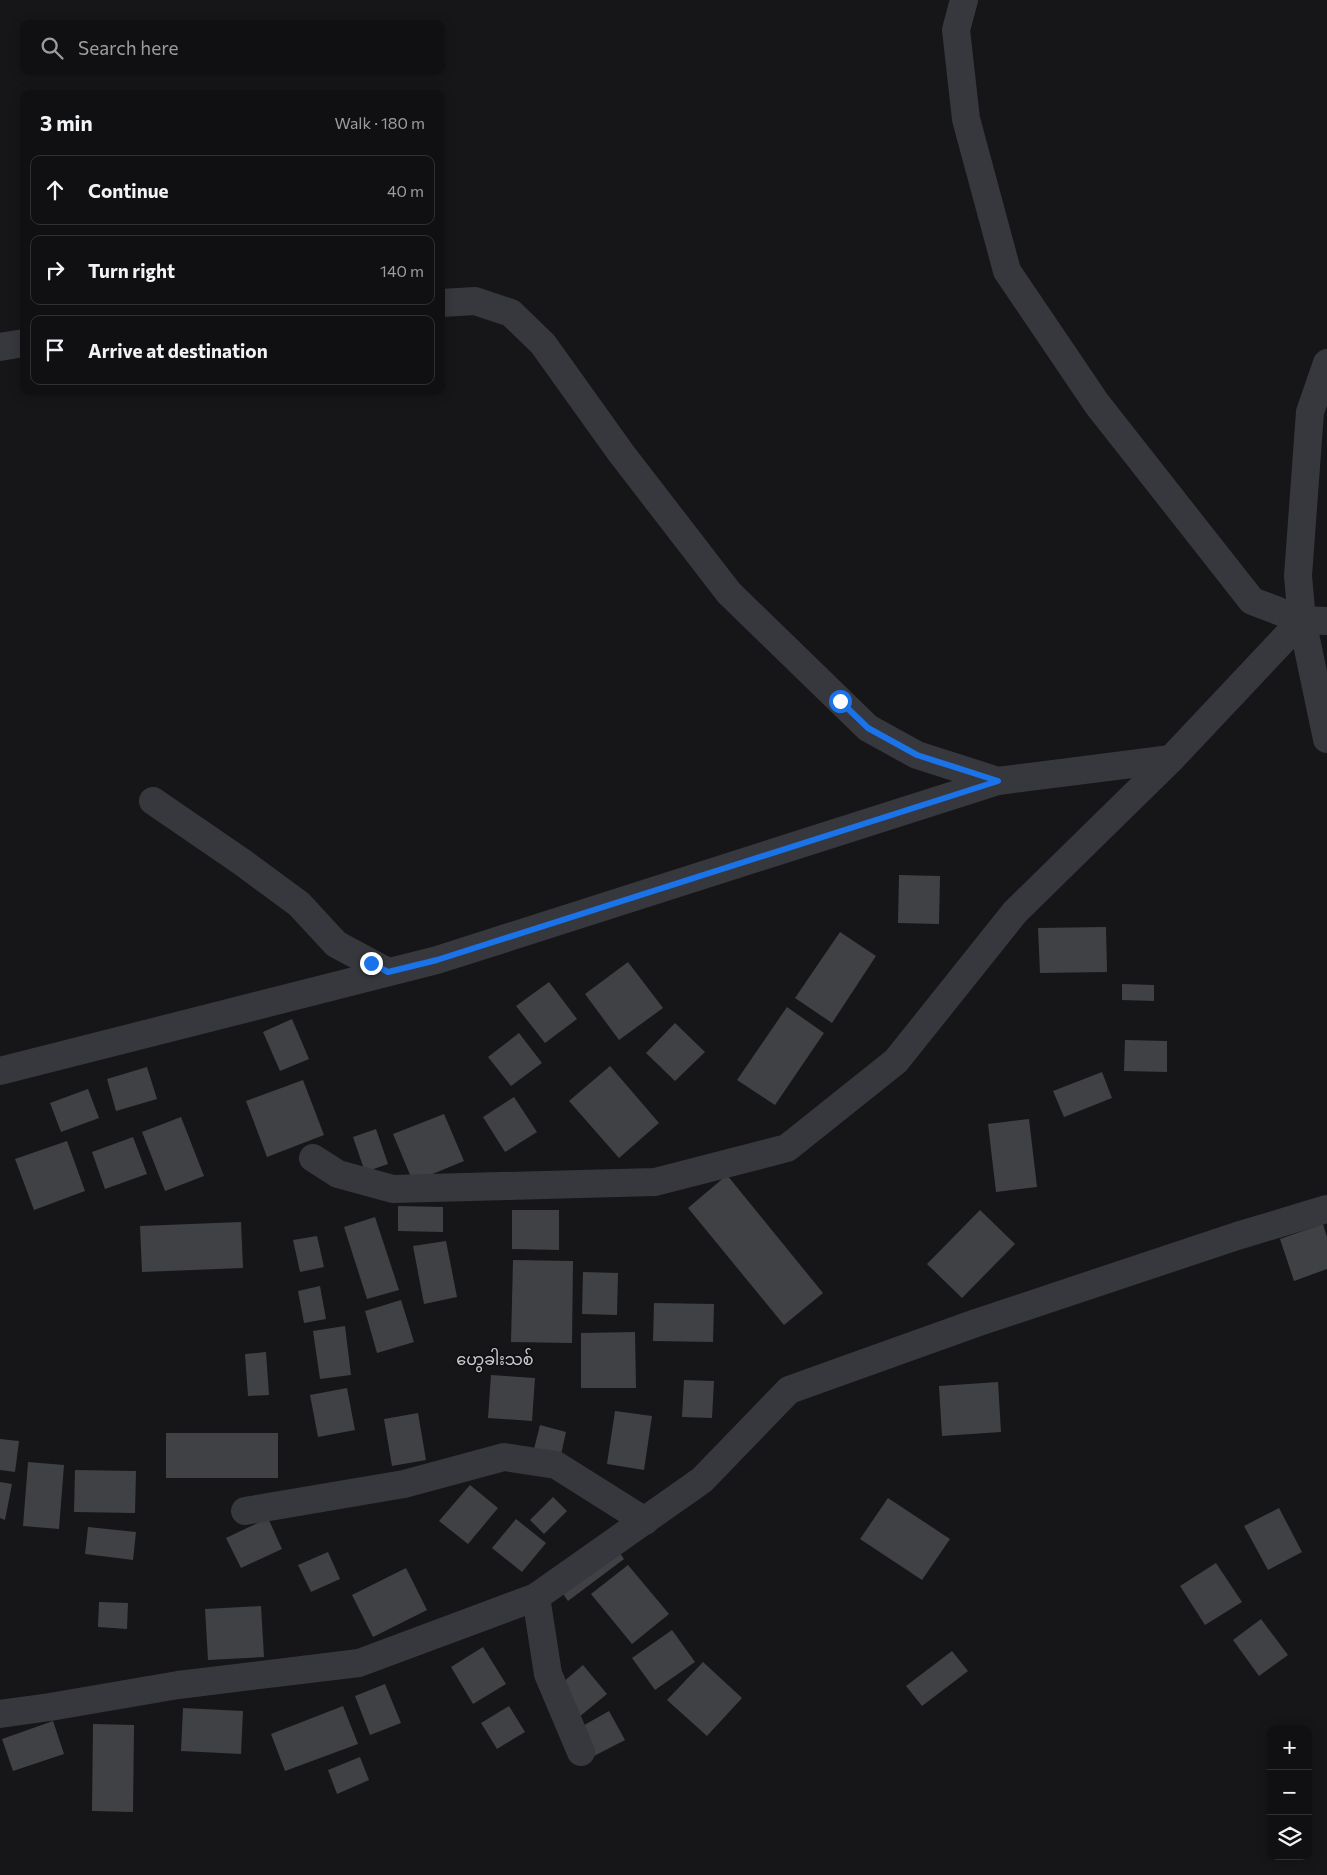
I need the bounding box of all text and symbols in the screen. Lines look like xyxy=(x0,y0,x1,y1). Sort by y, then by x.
search box xyxy=(20,20,445,75)
icon: search xyxy=(38,34,66,62)
text: Search here xyxy=(78,36,178,59)
text: 3 min xyxy=(40,110,93,135)
text: Walk · 180 m xyxy=(335,113,425,132)
icon: ahead xyxy=(41,176,69,204)
text: Continue xyxy=(88,179,168,202)
text: 40 m xyxy=(387,181,424,200)
icon: right xyxy=(41,256,69,284)
text: Turn right xyxy=(88,259,175,282)
text: 140 m xyxy=(380,261,424,280)
icon: arrive xyxy=(41,336,69,364)
text: Arrive at destination xyxy=(88,339,268,362)
route start xyxy=(829,690,852,713)
route end xyxy=(360,952,383,975)
district label: ဟွေခါးသစ် xyxy=(456,1348,534,1373)
map controls xyxy=(1267,1725,1312,1860)
button: + xyxy=(1267,1725,1312,1770)
button: − xyxy=(1267,1770,1312,1815)
button: layers xyxy=(1267,1815,1312,1860)

